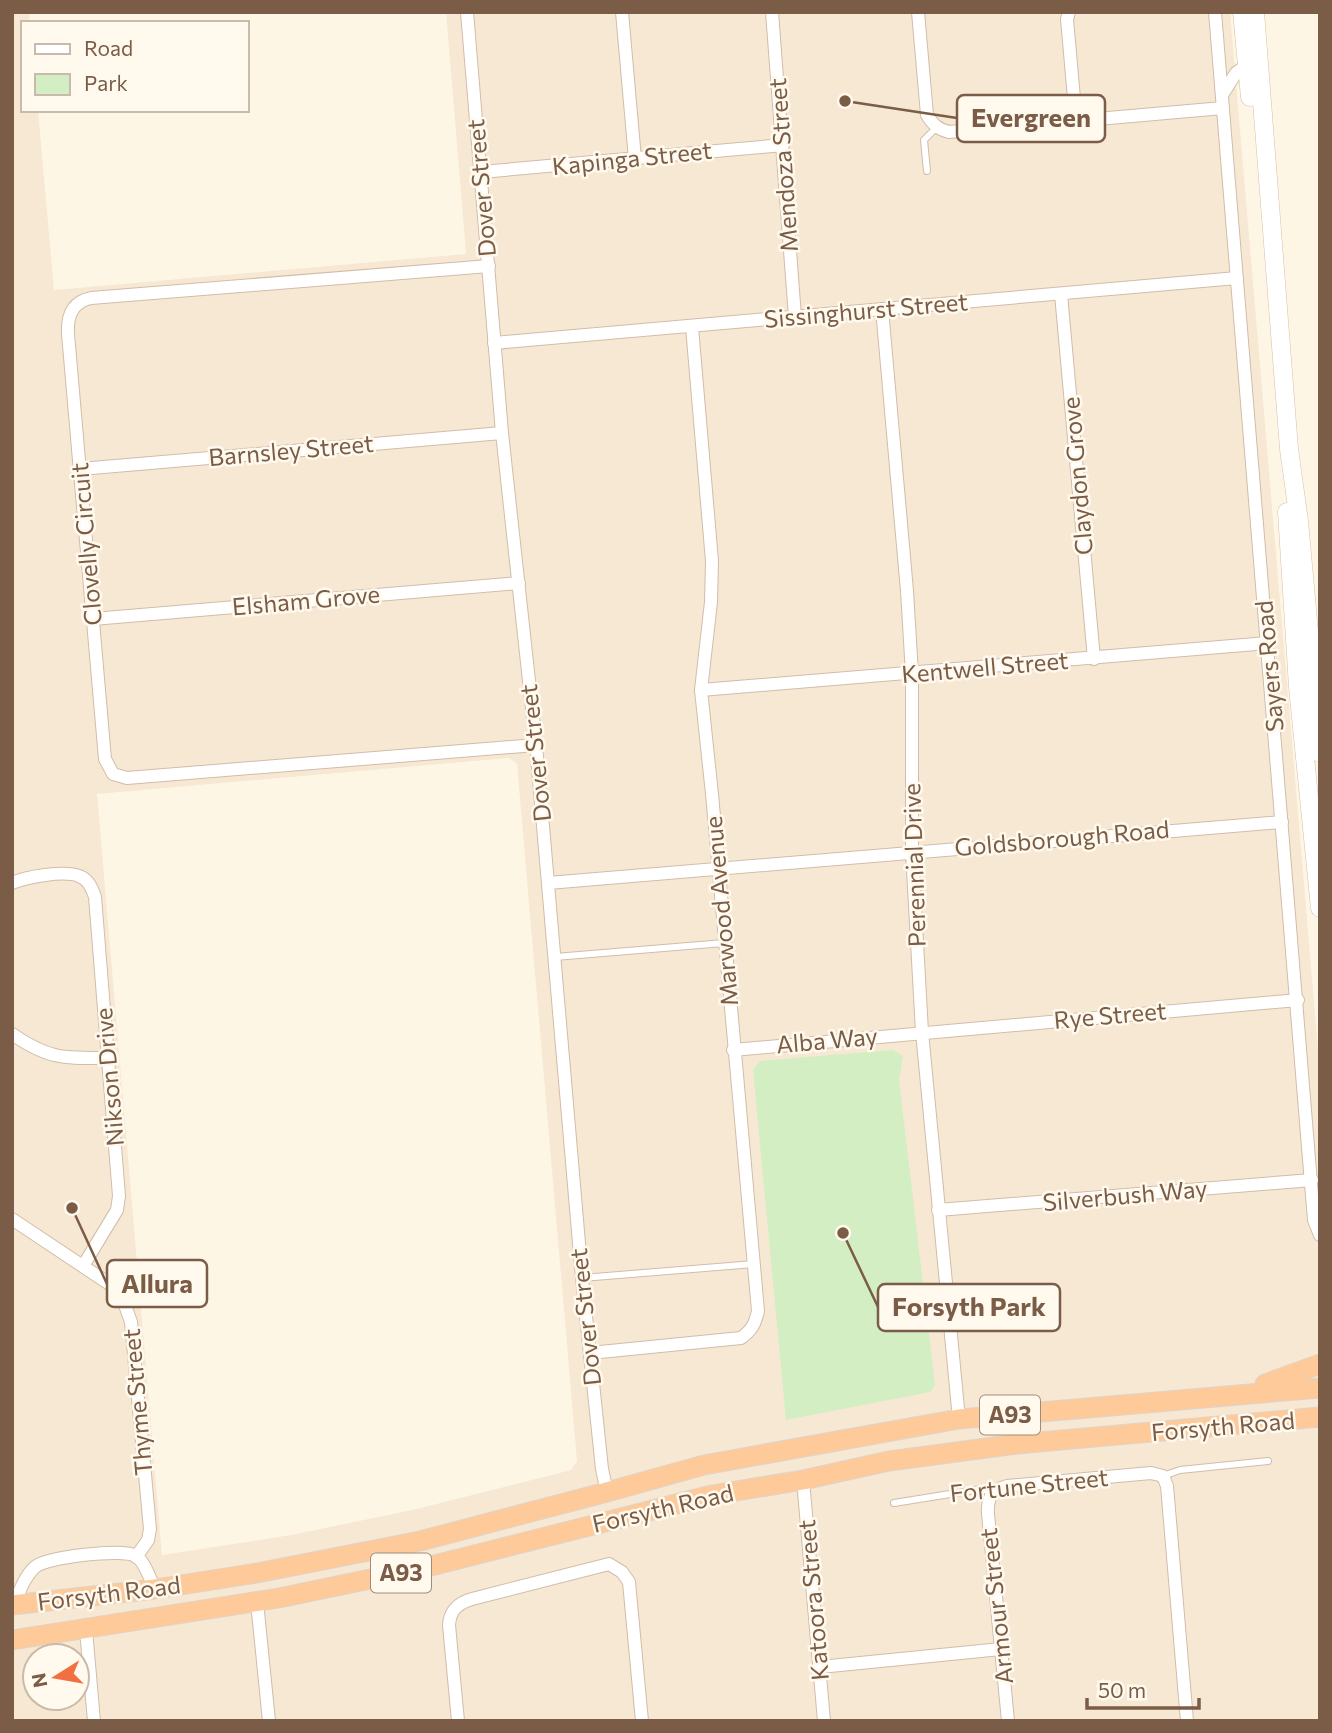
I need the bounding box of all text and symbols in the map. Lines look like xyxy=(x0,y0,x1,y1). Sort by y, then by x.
legend xyxy=(21,21,248,112)
text: Road xyxy=(84,35,133,60)
text: Park xyxy=(84,70,128,95)
street label: Mendoza Street xyxy=(762,77,803,253)
callout: Evergreen xyxy=(957,95,1105,142)
text: Evergreen xyxy=(971,101,1091,132)
street label: Dover Street xyxy=(460,118,501,258)
street label: Kapinga Street xyxy=(550,135,713,180)
street label: Sissinghurst Street xyxy=(763,286,969,333)
street label: Claydon Grove xyxy=(1055,396,1098,556)
street label: Barnsley Street xyxy=(207,428,375,471)
street label: Clovelly Circuit xyxy=(64,461,107,627)
street label: Elsham Grove xyxy=(231,579,381,620)
street label: Sayers Road xyxy=(1248,599,1289,733)
street label: Kentwell Street xyxy=(900,645,1070,688)
street label: Dover Street xyxy=(513,683,556,823)
street label: Perennial Drive xyxy=(896,783,931,948)
street label: Goldsborough Road xyxy=(953,814,1171,861)
street label: Marwood Avenue xyxy=(698,815,743,1007)
street label: Rye Street xyxy=(1052,995,1168,1034)
street label: Nikson Drive xyxy=(88,1007,129,1148)
street label: Alba Way xyxy=(775,1021,879,1058)
street label: Silverbush Way xyxy=(1041,1173,1208,1216)
street label: Dover Street xyxy=(563,1247,606,1387)
callout: Allura xyxy=(107,1260,207,1307)
text: Allura xyxy=(121,1267,193,1298)
callout: Forsyth Park xyxy=(878,1284,1060,1331)
text: Forsyth Park xyxy=(892,1290,1046,1321)
street label: Thyme Street xyxy=(116,1327,157,1477)
road number: A93 xyxy=(980,1396,1040,1434)
street label: Forsyth Road xyxy=(1150,1405,1296,1446)
street label: Fortune Street xyxy=(948,1462,1110,1507)
street label: Forsyth Road xyxy=(589,1477,736,1538)
street label: Katoora Street xyxy=(791,1518,834,1682)
street label: Armour Street xyxy=(973,1526,1018,1686)
road number: A93 xyxy=(371,1554,431,1592)
street label: Forsyth Road xyxy=(36,1569,182,1616)
north arrow xyxy=(21,1642,91,1712)
scale bar xyxy=(1087,1666,1199,1710)
text: N xyxy=(26,1671,51,1690)
text: 50 m xyxy=(1098,1677,1146,1702)

